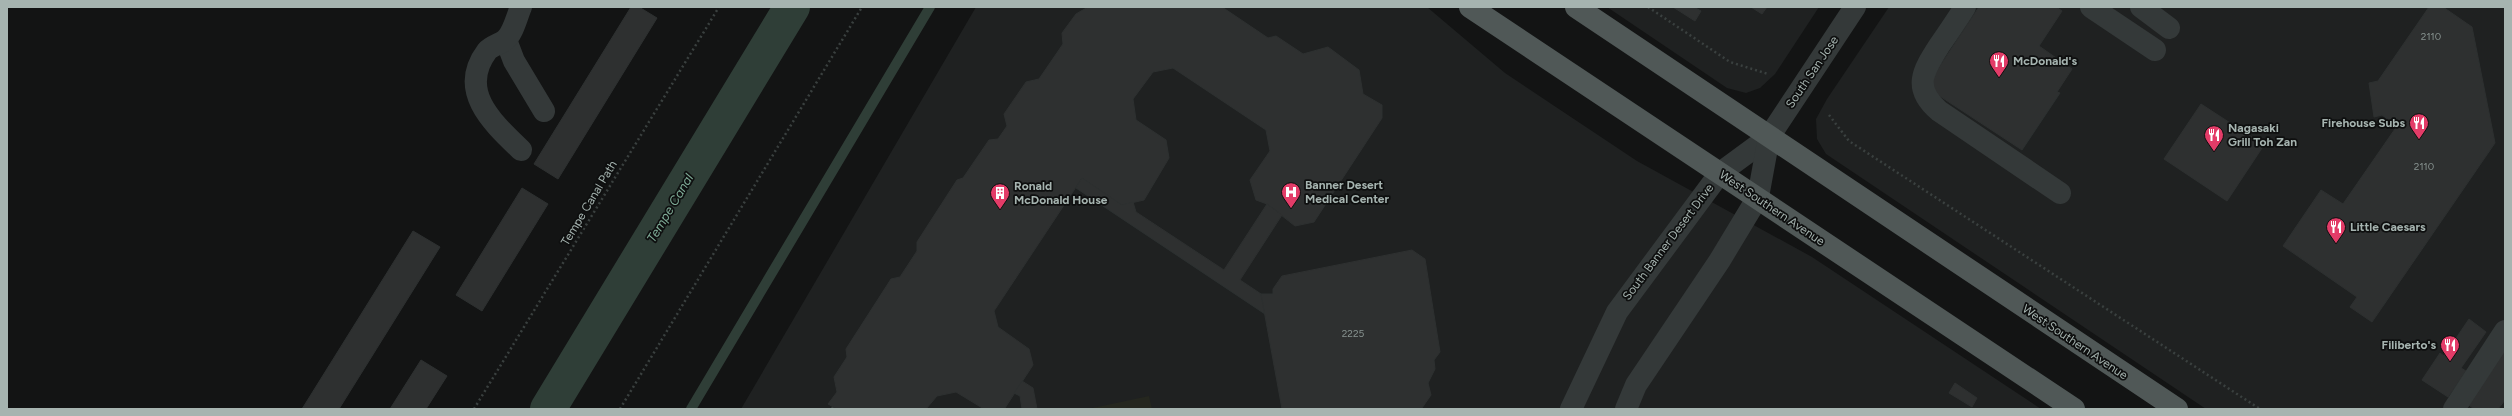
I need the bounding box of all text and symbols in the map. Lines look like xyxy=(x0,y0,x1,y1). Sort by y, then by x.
house number: 2110 xyxy=(2421,30,2441,43)
street label: South San Jose xyxy=(1783,33,1841,111)
restaurant icon: McDonald's xyxy=(1988,50,2010,78)
place label: McDonald's xyxy=(2013,54,2077,68)
restaurant icon: Firehouse Subs xyxy=(2408,112,2430,140)
place label: Firehouse Subs xyxy=(2321,116,2405,130)
place label: Nagasaki Grill Toh Zan xyxy=(2228,121,2297,149)
restaurant icon: Nagasaki Grill Toh Zan xyxy=(2203,124,2225,152)
street label: Tempe Canal Path xyxy=(558,158,620,248)
house number: 2110 xyxy=(2414,160,2434,173)
street label: West Southern Avenue xyxy=(1717,168,1828,249)
water label: Tempe Canal xyxy=(644,171,696,245)
place label: Banner Desert Medical Center xyxy=(1305,178,1390,206)
place label: Ronald McDonald House xyxy=(1014,179,1108,207)
hospital icon: Banner Desert Medical Center xyxy=(1280,181,1302,209)
street label: South Banner Desert Drive xyxy=(1620,181,1717,303)
building icon: Ronald McDonald House xyxy=(989,182,1011,210)
restaurant icon: Little Caesars xyxy=(2325,216,2347,244)
place label: Little Caesars xyxy=(2350,220,2426,234)
street label: West Southern Avenue xyxy=(2020,302,2131,383)
house number: 2225 xyxy=(1342,327,1365,340)
restaurant icon: Filiberto's xyxy=(2439,334,2461,362)
place label: Filiberto's xyxy=(2382,338,2436,352)

